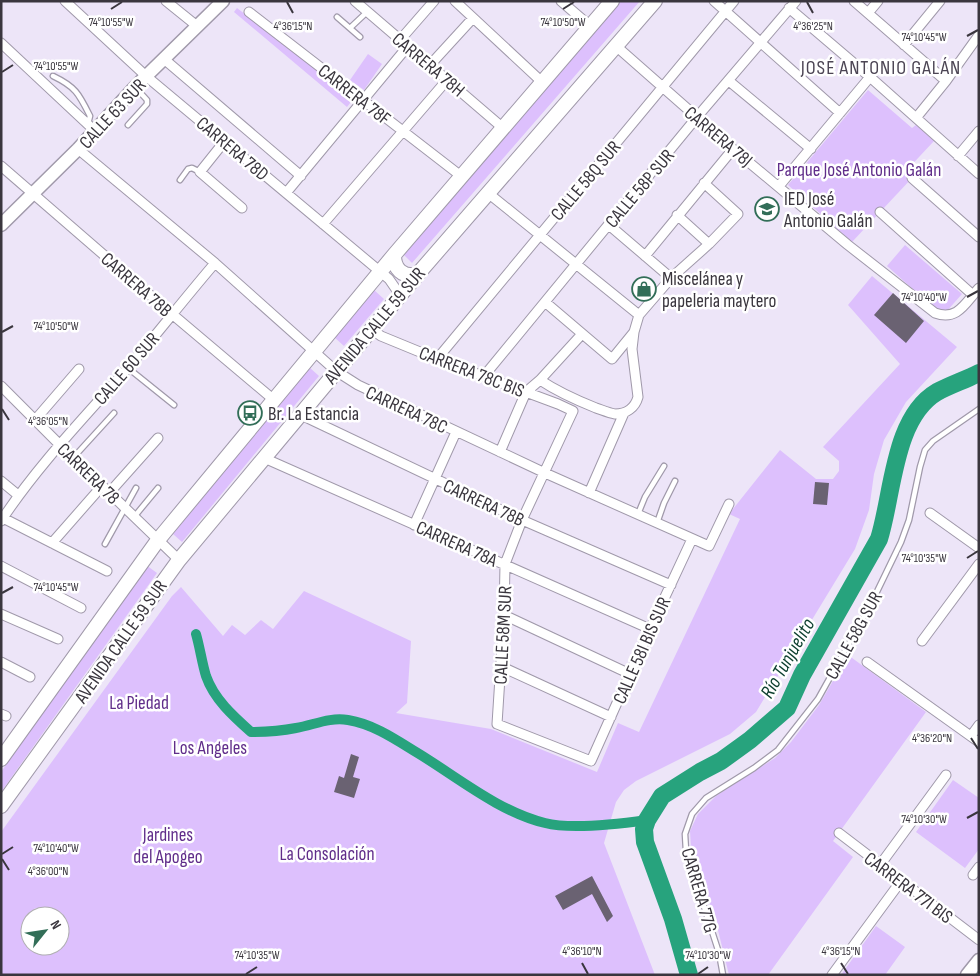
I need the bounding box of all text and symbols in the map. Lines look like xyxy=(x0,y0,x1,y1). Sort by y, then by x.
text: 74°10'55"W xyxy=(89,15,134,30)
text: 74°10'50"W xyxy=(540,15,586,30)
text: 4°36'15"N xyxy=(274,19,312,34)
text: 4°36'25"N xyxy=(793,19,833,34)
street label: CARRERA 78H xyxy=(387,28,469,102)
text: 74°10'45"W xyxy=(902,30,947,45)
district label: JOSÉ ANTONIO GALÁN xyxy=(800,56,961,80)
text: 74°10'55"W xyxy=(34,59,79,74)
street label: CARRERA 78F xyxy=(313,60,395,131)
street label: CALLE 63 SUR xyxy=(75,74,152,154)
street label: CARRERA 78J xyxy=(679,102,757,172)
street label: CARRERA 78D xyxy=(191,112,273,186)
street label: CALLE 58Q SUR xyxy=(546,136,626,225)
street label: CALLE 58P SUR xyxy=(601,145,680,233)
park label: Parque José Antonio Galán xyxy=(777,159,941,182)
place label: IED José Antonio Galán xyxy=(783,188,873,233)
school or university icon: IED José Antonio Galán xyxy=(754,196,780,222)
street label: CARRERA 78B xyxy=(96,248,176,322)
street label: AVENIDA CALLE 59 SUR xyxy=(319,263,431,390)
place label: Miscelánea y papeleria maytero xyxy=(662,268,776,313)
shop icon: Miscelánea y papeleria maytero xyxy=(631,276,657,302)
text: 74°10'40"W xyxy=(901,290,947,305)
text: 74°10'50"W xyxy=(33,319,79,334)
street label: CALLE 60 SUR xyxy=(89,328,165,410)
street label: CARRERA 78C BIS xyxy=(416,342,527,403)
street label: CARRERA 78C xyxy=(362,381,451,439)
bus stop icon: Br. La Estancia xyxy=(237,400,263,426)
place label: Br. La Estancia xyxy=(268,403,359,426)
text: 4°36'05"N xyxy=(28,414,68,429)
street label: CARRERA 78 xyxy=(52,439,124,510)
street label: CARRERA 78B xyxy=(439,475,528,532)
street label: CARRERA 78A xyxy=(412,516,501,573)
text: 74°10'35"W xyxy=(902,551,947,566)
street label: AVENIDA CALLE 59 SUR xyxy=(70,576,172,709)
text: 74°10'45"W xyxy=(34,580,79,595)
street label: CALLE 58M SUR xyxy=(489,585,518,685)
street label: CALLE 58G SUR xyxy=(821,588,888,684)
street label: CALLE 58I BIS SUR xyxy=(609,593,676,708)
water label: Río Tunjuelito xyxy=(755,614,820,703)
park label: La Piedad xyxy=(109,692,169,715)
text: 4°36'20"N xyxy=(912,731,952,746)
park label: Los Angeles xyxy=(173,737,247,760)
text: 74°10'30"W xyxy=(901,812,947,827)
park label: Jardines del Apogeo xyxy=(133,824,203,869)
text: 74°10'40"W xyxy=(33,841,79,856)
park label: La Consolación xyxy=(279,843,375,866)
street label: CARRERA 77G xyxy=(675,845,722,935)
street label: CARRERA 77I BIS xyxy=(859,847,957,929)
text: 4°36'00"N xyxy=(28,864,68,879)
north arrow xyxy=(20,906,70,956)
text: N xyxy=(47,917,65,932)
text: 4°36'10"N xyxy=(562,944,602,959)
text: 4°36'15"N xyxy=(822,944,860,959)
text: 74°10'35"W xyxy=(235,948,280,963)
text: 74°10'30"W xyxy=(685,948,731,963)

